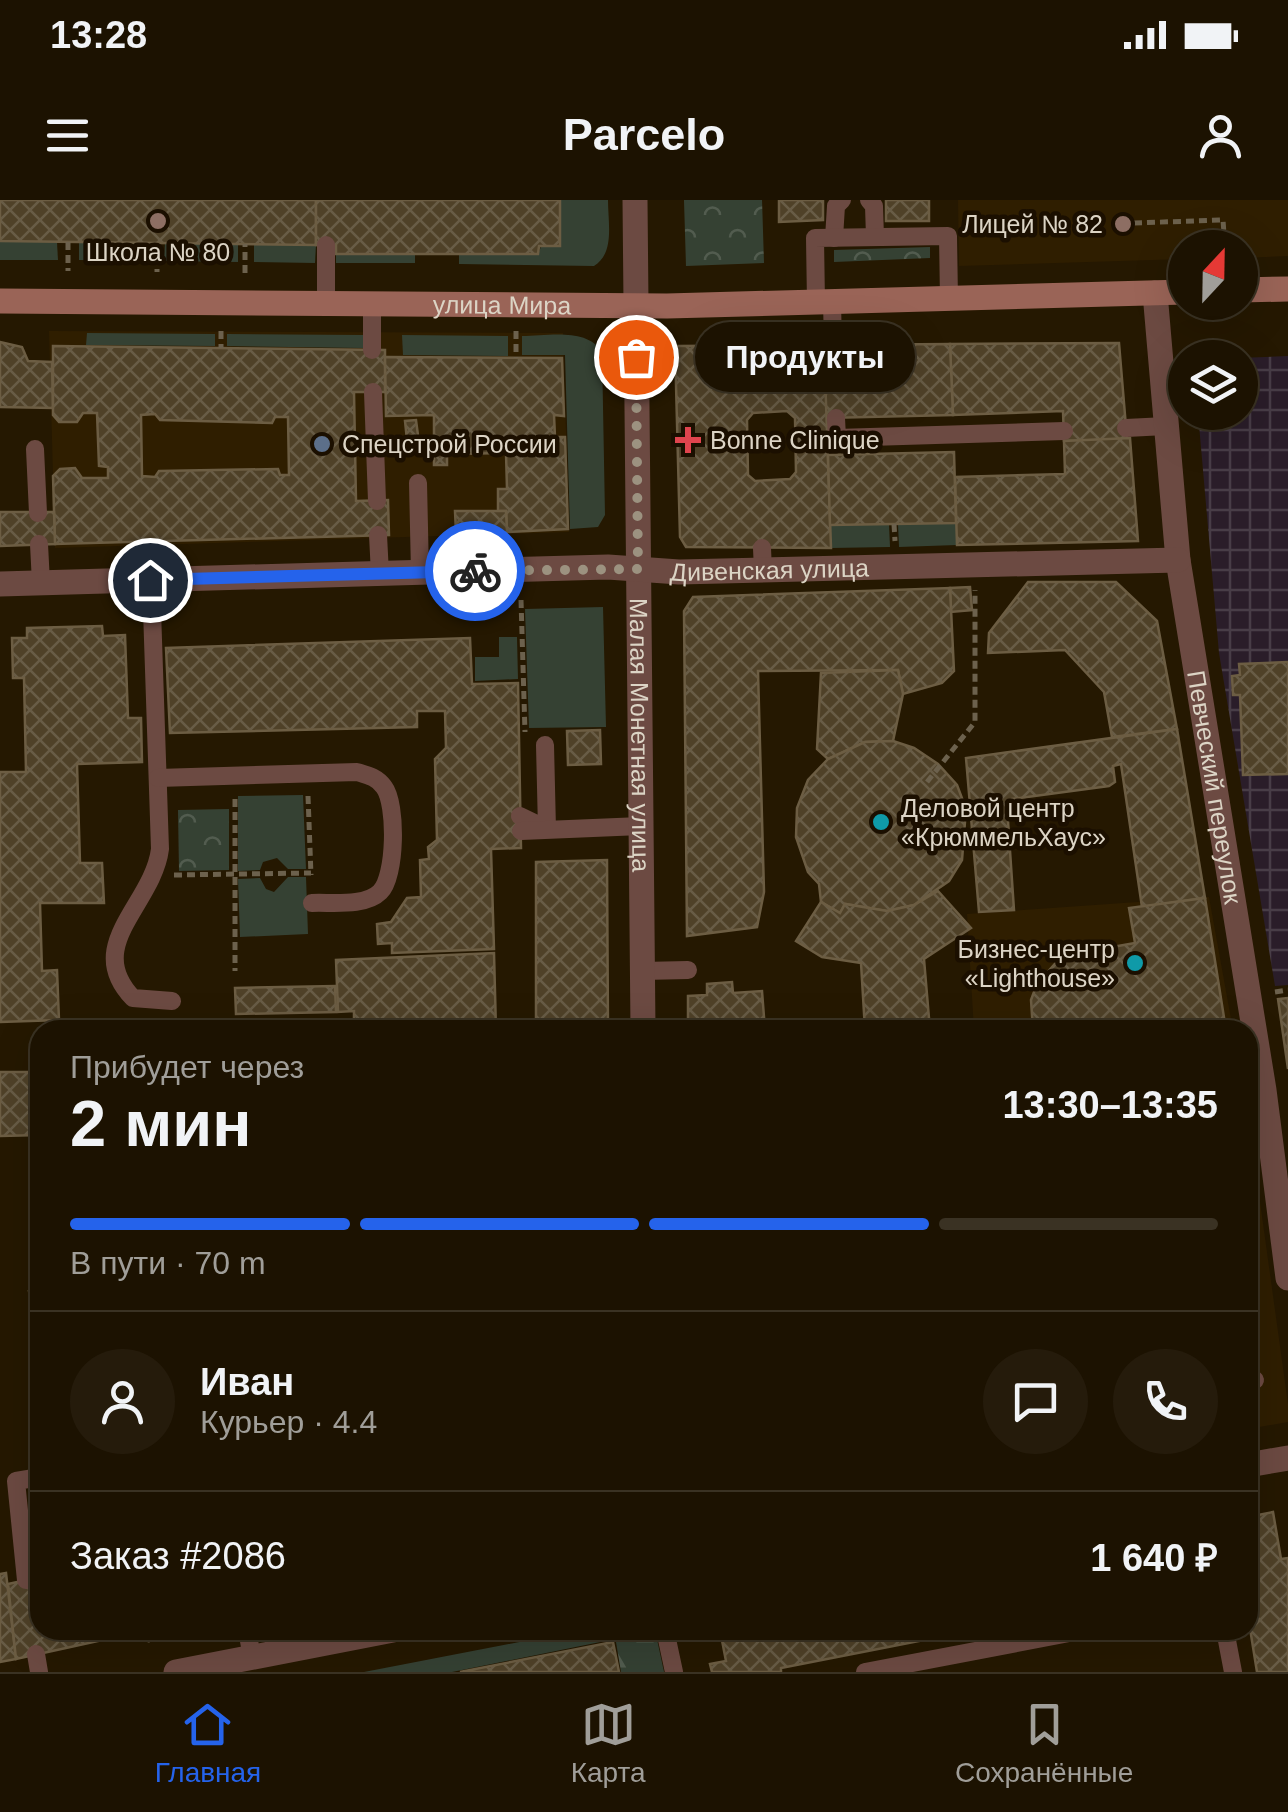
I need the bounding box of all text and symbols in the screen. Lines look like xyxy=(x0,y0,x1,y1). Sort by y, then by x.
text: 13:28 xyxy=(50,14,147,56)
icon: menu xyxy=(40,108,95,163)
icon: person xyxy=(1193,108,1248,163)
text: Parcelo xyxy=(563,109,725,160)
marker: Школа № 80 xyxy=(147,210,169,232)
place label: Лицей № 82 xyxy=(962,210,1103,238)
marker: Лицей № 82 xyxy=(1112,213,1134,235)
north arrow xyxy=(1168,230,1258,320)
map controls xyxy=(1168,230,1258,430)
place label: Школа № 80 xyxy=(86,238,230,266)
street label: улица Мира xyxy=(433,290,571,319)
pin xyxy=(594,315,679,400)
callout: Продукты xyxy=(696,322,916,392)
icon: bag xyxy=(609,330,664,385)
text: Продукты xyxy=(725,339,885,375)
button: layers xyxy=(1168,340,1258,430)
place label: Bonne Clinique xyxy=(710,426,880,454)
marker: Bonne Clinique xyxy=(675,427,701,453)
place label: Спецстрой России xyxy=(342,430,557,458)
marker: Спецстрой России xyxy=(311,433,333,455)
courier xyxy=(425,521,525,621)
pin xyxy=(108,538,193,623)
icon: bike xyxy=(448,544,503,599)
icon: home xyxy=(123,553,178,608)
street label: Дивенская улица xyxy=(669,553,869,587)
street label: Малая Монетная улица xyxy=(625,598,655,872)
street label: Певческий переулок xyxy=(1182,668,1248,907)
place label: Деловой центр «КрюммельХаус» xyxy=(901,794,1106,851)
marker: Деловой центр «КрюммельХаус» xyxy=(870,811,892,833)
place label: Бизнес-центр «Lighthouse» xyxy=(958,935,1115,992)
marker: Бизнес-центр «Lighthouse» xyxy=(1124,952,1146,974)
text: Прибудет через xyxy=(70,1049,304,1085)
text: 13:30–13:35 xyxy=(1002,1084,1218,1126)
text: 2 мин xyxy=(70,1087,252,1160)
text: В пути · 70 m xyxy=(70,1245,266,1281)
button: person xyxy=(70,1349,175,1454)
button: chat xyxy=(983,1349,1088,1454)
button: phone xyxy=(1113,1349,1218,1454)
text: Иван xyxy=(200,1361,294,1403)
text: Курьер · 4.4 xyxy=(200,1404,377,1440)
text: Заказ #2086 xyxy=(70,1535,286,1577)
text: 1 640 ₽ xyxy=(1090,1537,1218,1579)
tab: Главная xyxy=(155,1697,261,1789)
tab: Карта xyxy=(571,1697,646,1789)
tab: Сохранённые xyxy=(955,1697,1133,1789)

